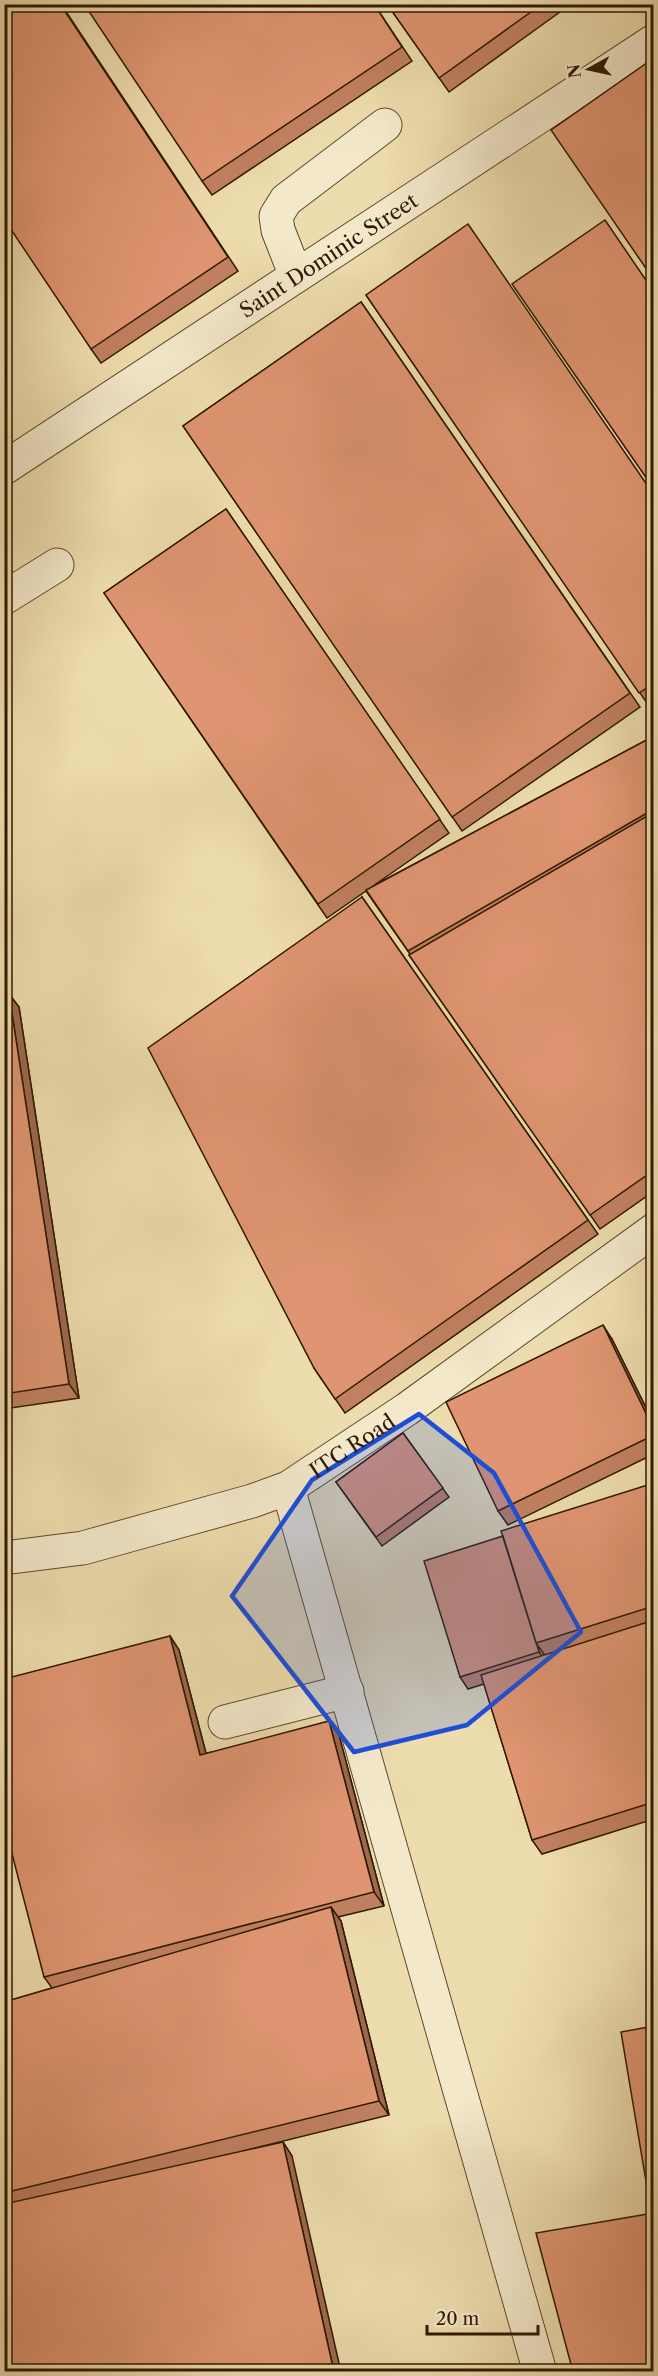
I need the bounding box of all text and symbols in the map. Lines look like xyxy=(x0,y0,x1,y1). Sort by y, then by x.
north arrow xyxy=(559,39,619,99)
text: N xyxy=(563,63,585,79)
street label: Saint Dominic Street xyxy=(235,187,422,322)
street label: ITC Road xyxy=(304,1408,400,1483)
scale bar xyxy=(427,2298,538,2336)
text: 20 m xyxy=(436,2308,480,2330)

